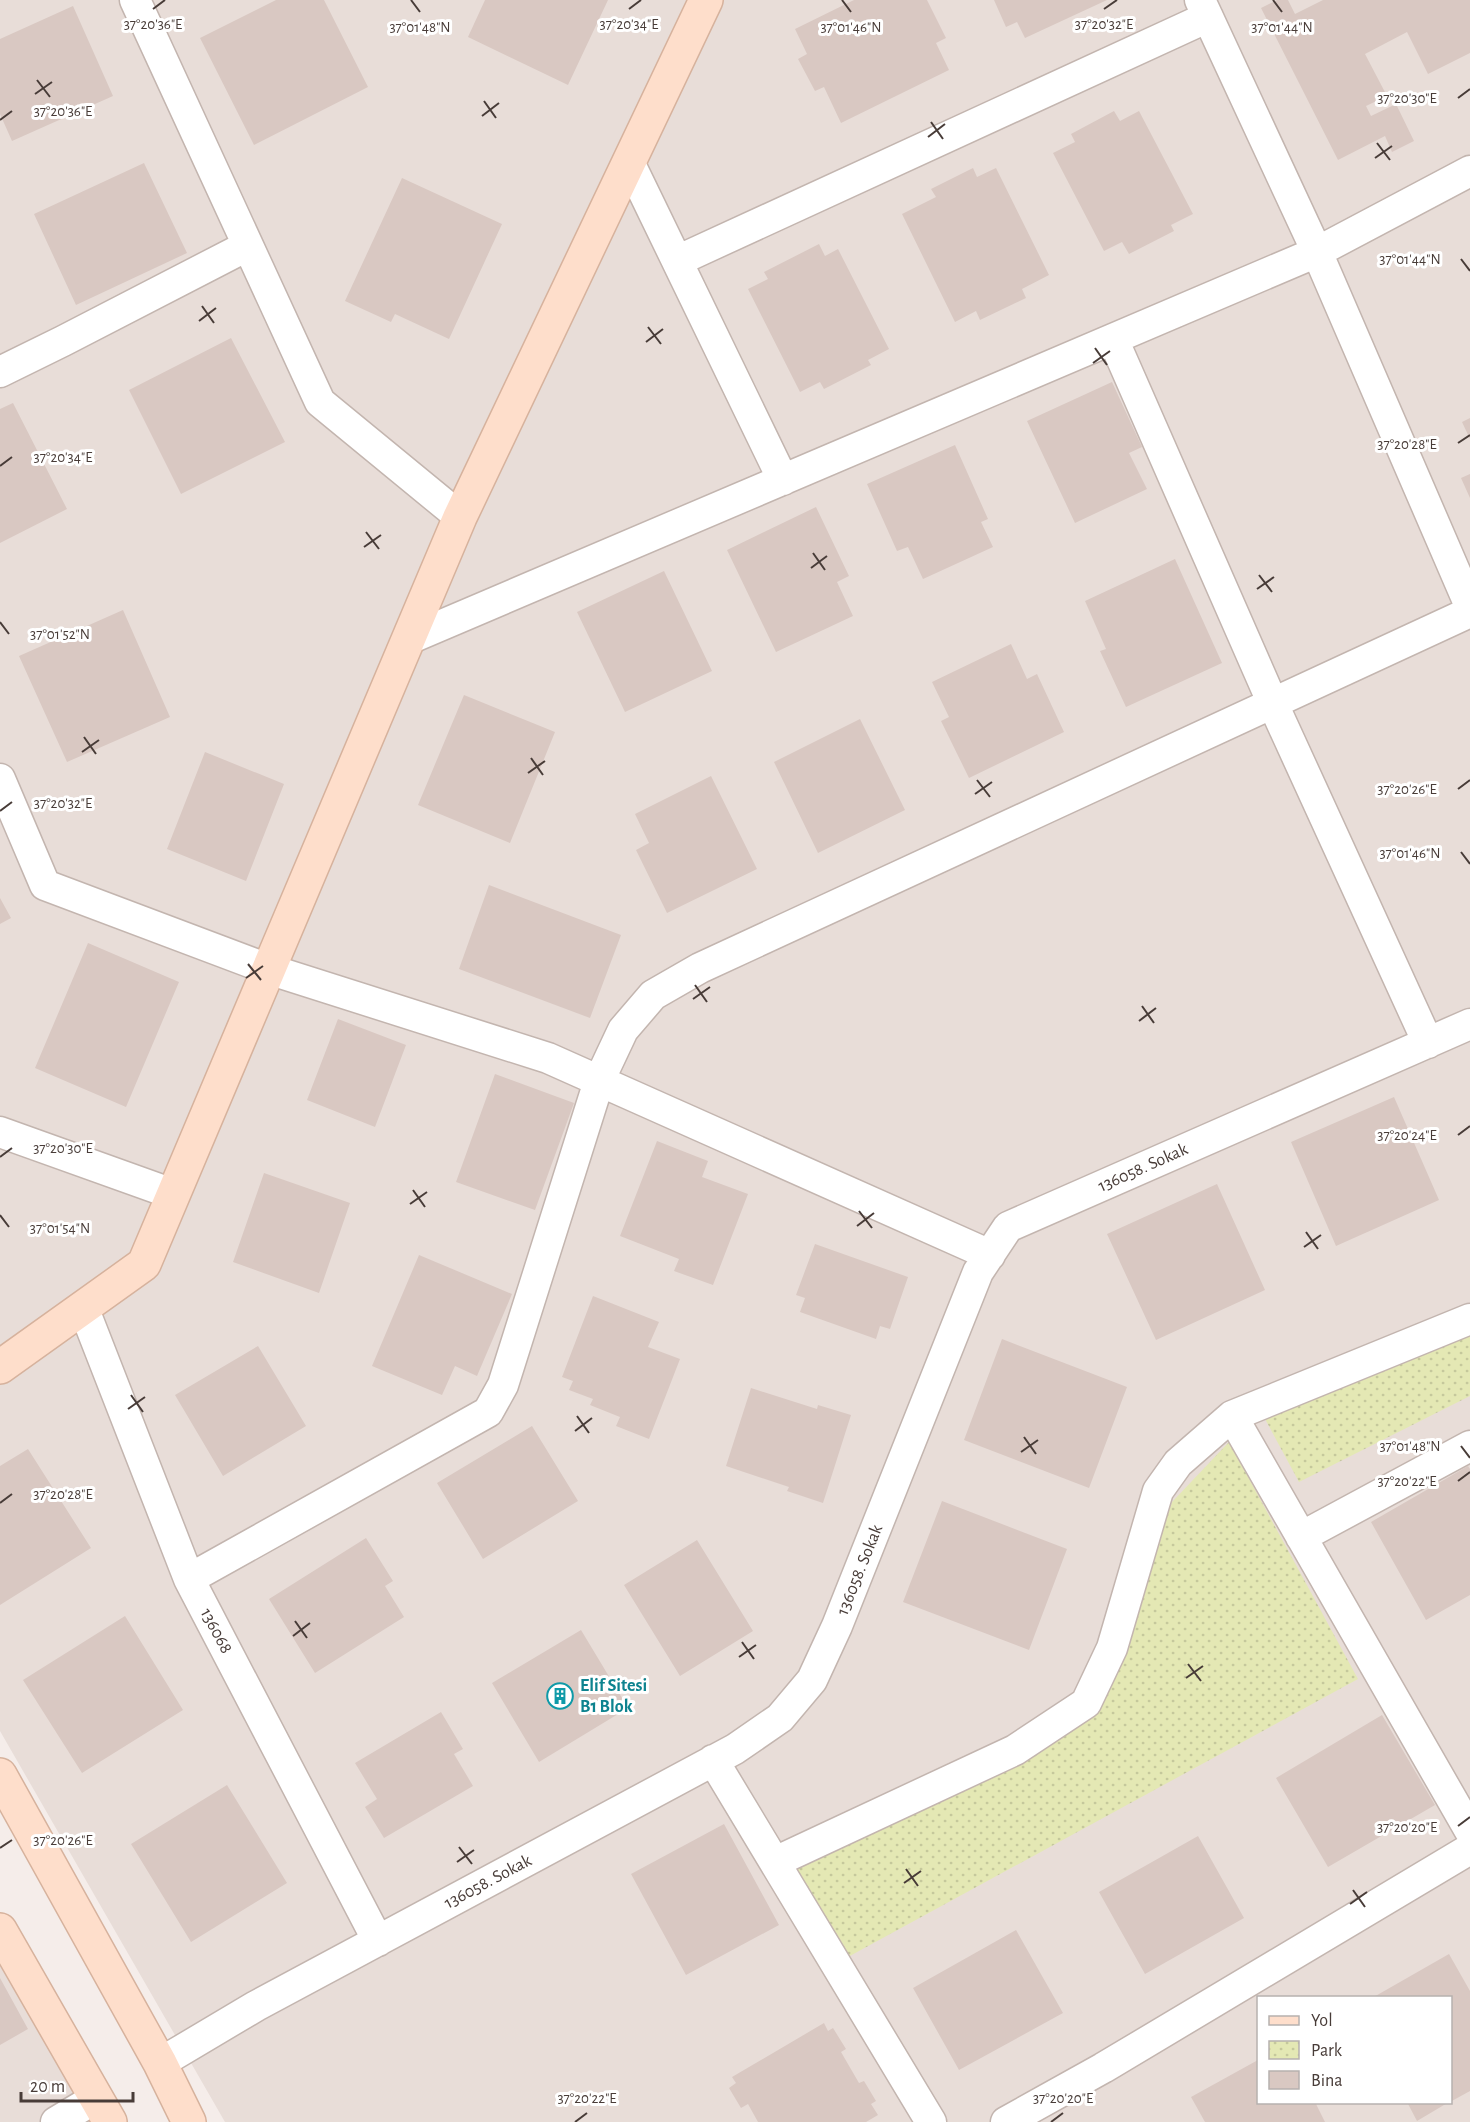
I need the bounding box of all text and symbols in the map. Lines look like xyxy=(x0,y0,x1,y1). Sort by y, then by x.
text: 37°20'36"E xyxy=(124,17,182,32)
text: 37°20'34"E xyxy=(600,17,658,32)
text: 37°20'32"E xyxy=(1075,17,1133,32)
text: 37°01'48"N xyxy=(389,20,451,35)
text: 37°01'46"N xyxy=(820,20,882,35)
text: 37°01'44"N xyxy=(1251,20,1313,35)
text: 37°20'30"E xyxy=(1377,91,1437,106)
text: 37°20'36"E xyxy=(34,104,92,119)
text: 37°01'44"N xyxy=(1379,252,1441,267)
text: 37°20'28"E xyxy=(1377,437,1437,452)
text: 37°20'34"E xyxy=(34,450,92,465)
text: 37°01'52"N xyxy=(30,627,90,642)
text: 37°20'26"E xyxy=(1377,782,1437,797)
text: 37°20'32"E xyxy=(34,796,92,811)
text: 37°01'46"N xyxy=(1379,846,1441,861)
text: 37°20'24"E xyxy=(1377,1128,1437,1143)
street label: 136058. Sokak xyxy=(1095,1140,1191,1196)
text: 37°20'30"E xyxy=(33,1141,93,1156)
text: 37°01'54"N xyxy=(30,1221,90,1236)
text: 37°01'48"N xyxy=(1379,1439,1441,1454)
text: 37°20'22"E xyxy=(1377,1474,1437,1489)
text: 37°20'28"E xyxy=(33,1487,93,1502)
street label: 136058. Sokak xyxy=(834,1521,887,1618)
street label: 136068 xyxy=(197,1605,235,1657)
place label: Elif Sitesi B1 Blok xyxy=(580,1677,647,1716)
building icon: Elif Sitesi B1 Blok xyxy=(545,1681,575,1711)
text: 37°20'20"E xyxy=(1377,1820,1437,1835)
text: 37°20'26"E xyxy=(33,1833,93,1848)
street label: 136058. Sokak xyxy=(441,1851,535,1912)
legend xyxy=(1257,1996,1452,2104)
text: Yol xyxy=(1311,2012,1333,2030)
text: Park xyxy=(1311,2042,1343,2060)
scale bar xyxy=(21,2065,134,2103)
text: Bina xyxy=(1311,2072,1343,2090)
text: 20 m xyxy=(30,2078,65,2096)
text: 37°20'22"E xyxy=(557,2091,617,2106)
text: 37°20'20"E xyxy=(1033,2091,1093,2106)

